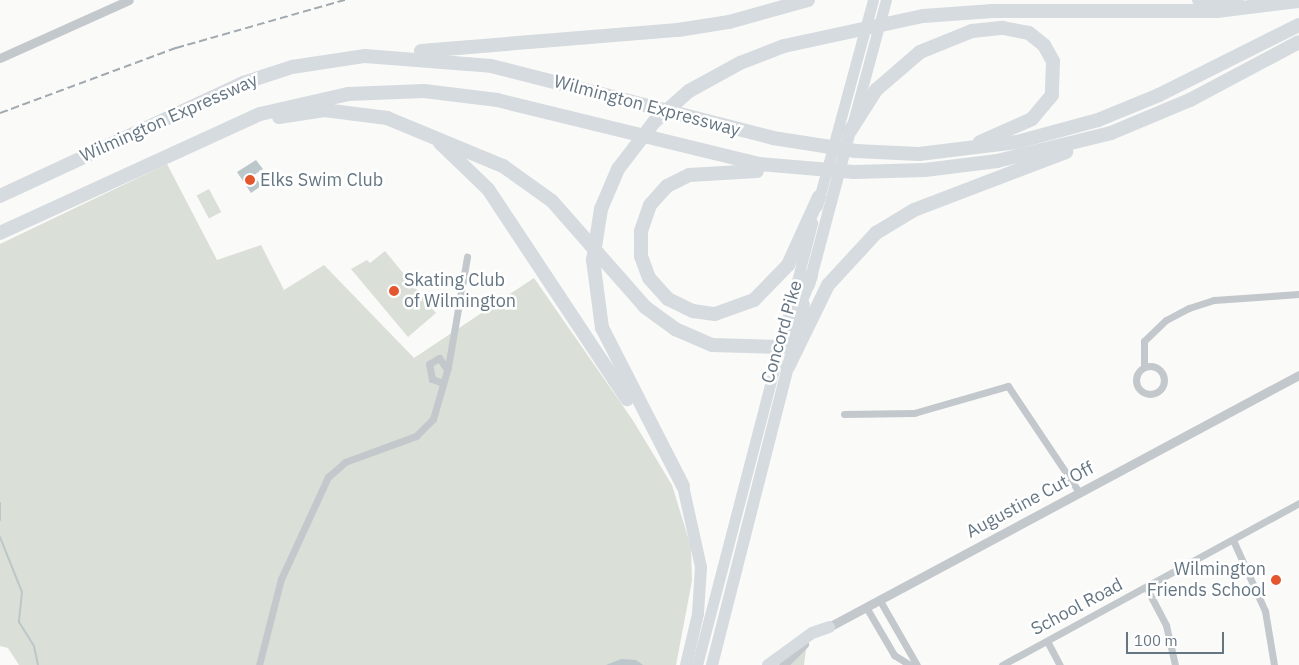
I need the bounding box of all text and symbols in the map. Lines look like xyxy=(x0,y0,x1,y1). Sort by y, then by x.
street label: Wilmington Expressway xyxy=(77,69,261,167)
street label: Wilmington Expressway xyxy=(551,71,743,141)
place label: Elks Swim Club xyxy=(260,169,383,191)
marker: Elks Swim Club xyxy=(244,174,256,186)
place label: Skating Club of Wilmington xyxy=(404,270,516,312)
street label: Concord Pike xyxy=(757,278,807,386)
marker: Skating Club of Wilmington xyxy=(388,285,400,297)
street label: Augustine Cut Off xyxy=(962,457,1098,543)
place label: Wilmington Friends School xyxy=(1147,559,1266,602)
street label: School Road xyxy=(1028,574,1126,640)
marker: Wilmington Friends School xyxy=(1270,574,1282,586)
scale bar xyxy=(1129,622,1226,654)
text: 100 m xyxy=(1134,631,1178,650)

